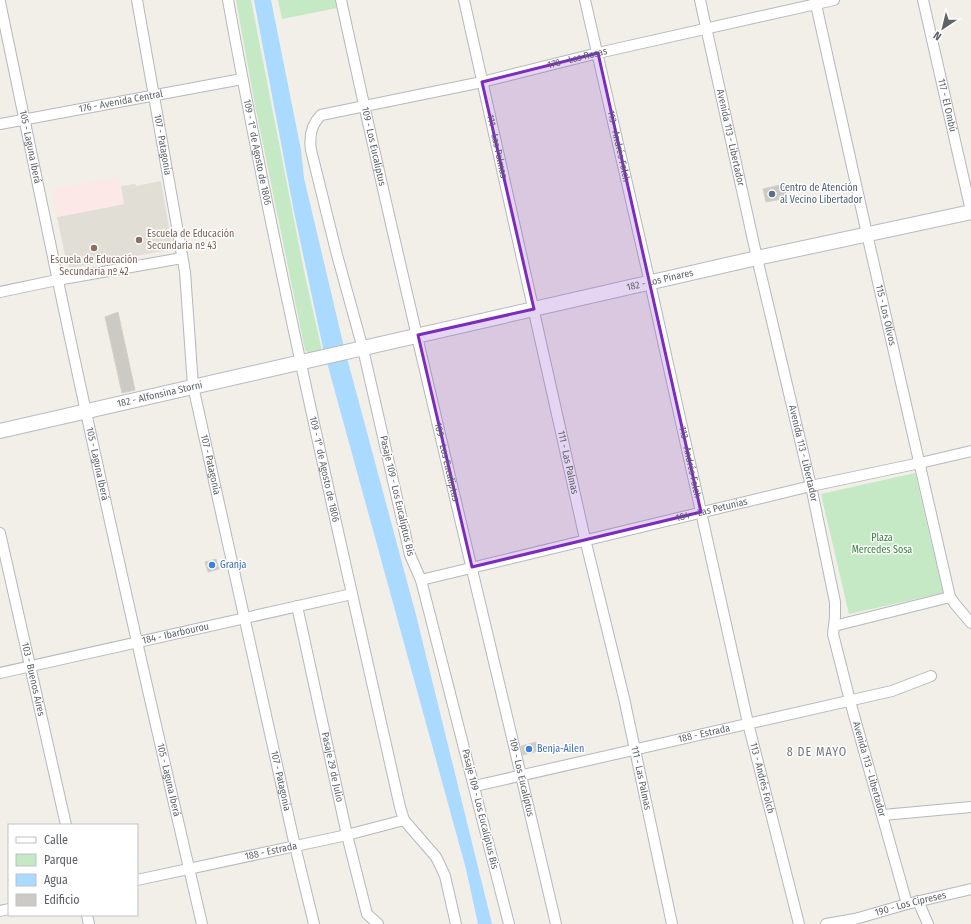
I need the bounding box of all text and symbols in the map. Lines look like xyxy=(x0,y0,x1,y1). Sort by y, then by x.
north arrow xyxy=(923,8,963,48)
text: N xyxy=(931,29,944,43)
street label: 178 - Las Rosas xyxy=(546,45,608,71)
street label: 117 - El Ombú xyxy=(935,77,960,133)
street label: 176 - Avenida Central xyxy=(78,88,164,115)
street label: Avenida 113 - Libertador xyxy=(714,88,747,188)
street label: 109 - 1° de Agosto de 1806 xyxy=(241,98,273,206)
street label: 109 - Los Eucaliptus xyxy=(359,106,388,187)
street label: 105 - Laguna Iberá xyxy=(17,109,43,185)
street label: 113 - Andrés Folch xyxy=(605,109,633,183)
street label: 107 - Patagonia xyxy=(151,113,174,176)
street label: 111 - Las Palmas xyxy=(484,113,510,179)
place label: Centro de Atención al Vecino Libertador xyxy=(780,182,863,206)
marker: Centro de Atención al Vecino Libertador xyxy=(767,189,777,199)
place label: Escuela de Educación Secundaria nº 43 xyxy=(147,228,234,252)
marker: Escuela de Educación Secundaria nº 43 xyxy=(134,235,144,245)
marker: Escuela de Educación Secundaria nº 42 xyxy=(89,243,99,253)
place label: Escuela de Educación Secundaria nº 42 xyxy=(50,254,138,278)
street label: 182 - Los Pinares xyxy=(625,267,695,294)
street label: 115 - Los Olivos xyxy=(873,284,898,347)
street label: 182 - Alfonsina Storni xyxy=(116,379,204,410)
street label: Avenida 113 - Libertador xyxy=(786,404,820,503)
street label: 109 - 1° de Agosto de 1806 xyxy=(307,415,342,523)
street label: 109 - Los Eucaliptus xyxy=(431,422,462,503)
street label: 113 - Andrés Folch xyxy=(676,425,704,499)
street label: 105 - Laguna Iberá xyxy=(83,426,111,502)
street label: 111 - Las Palmas xyxy=(555,430,581,495)
street label: 107 - Patagonia xyxy=(198,433,223,496)
street label: Pasaje 109 - Los Eucaliptus Bis xyxy=(377,435,417,557)
street label: 184 - Las Petunias xyxy=(675,496,749,524)
park label: Plaza Mercedes Sosa xyxy=(852,532,912,556)
place label: Granja xyxy=(220,559,247,571)
marker: Granja xyxy=(207,560,217,570)
street label: 184 - Ibarbourou xyxy=(141,620,210,647)
street label: 103 - Buenos Aires xyxy=(19,641,47,717)
street label: Avenida 113 - Libertador xyxy=(850,720,888,819)
street label: 188 - Estrada xyxy=(677,722,731,746)
street label: Pasaje 29 de Julio xyxy=(319,731,346,803)
street label: 109 - Los Eucaliptus xyxy=(506,737,537,818)
street label: 113 - Andrés Folch xyxy=(747,741,777,815)
street label: 105 - Laguna Iberá xyxy=(154,742,183,818)
place label: Benja-Ailen xyxy=(537,743,584,755)
marker: Benja-Ailen xyxy=(524,744,534,754)
street label: 111 - Las Palmas xyxy=(628,745,654,811)
district label: 8 DE MAYO xyxy=(787,745,847,759)
street label: Pasaje 109 - Los Eucaliptus Bis xyxy=(459,748,501,870)
street label: 107 - Patagonia xyxy=(268,750,293,812)
legend xyxy=(8,824,138,916)
text: Calle xyxy=(44,833,68,847)
street label: 188 - Estrada xyxy=(244,840,298,863)
text: Parque xyxy=(44,853,78,867)
text: Agua xyxy=(44,873,68,887)
street label: 190 - Los Cipreses xyxy=(873,889,947,919)
text: Edificio xyxy=(44,893,80,907)

